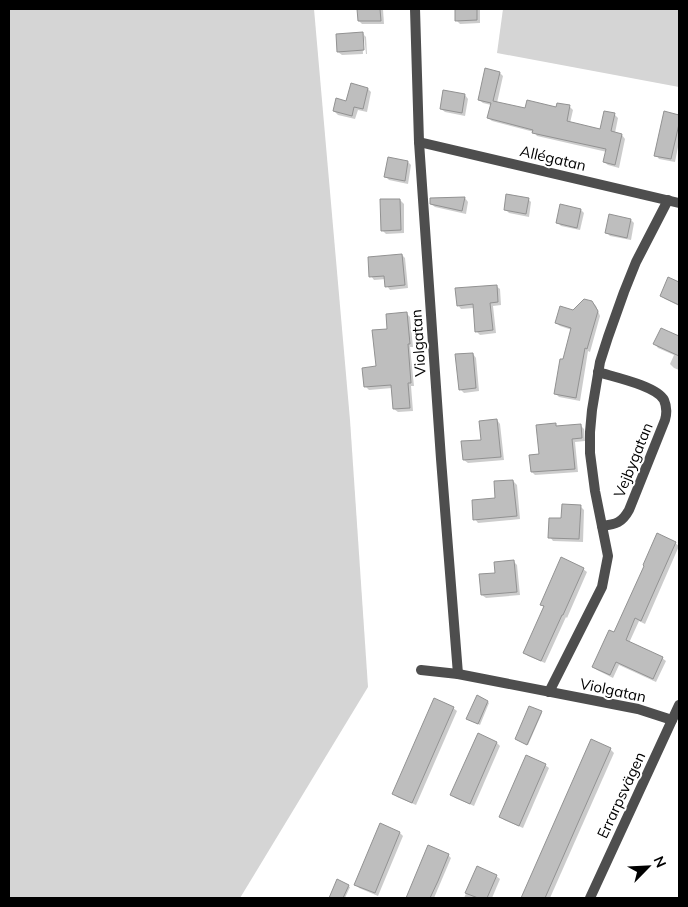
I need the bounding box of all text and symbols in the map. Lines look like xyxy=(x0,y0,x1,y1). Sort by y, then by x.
street label: Allégatan xyxy=(518,141,588,175)
street label: Violgatan xyxy=(406,309,430,377)
street label: Vejbygatan xyxy=(609,420,657,500)
street label: Violgatan xyxy=(578,674,648,706)
street label: Errarpsvägen xyxy=(593,749,649,841)
north arrow xyxy=(623,842,673,892)
text: N xyxy=(650,853,670,870)

